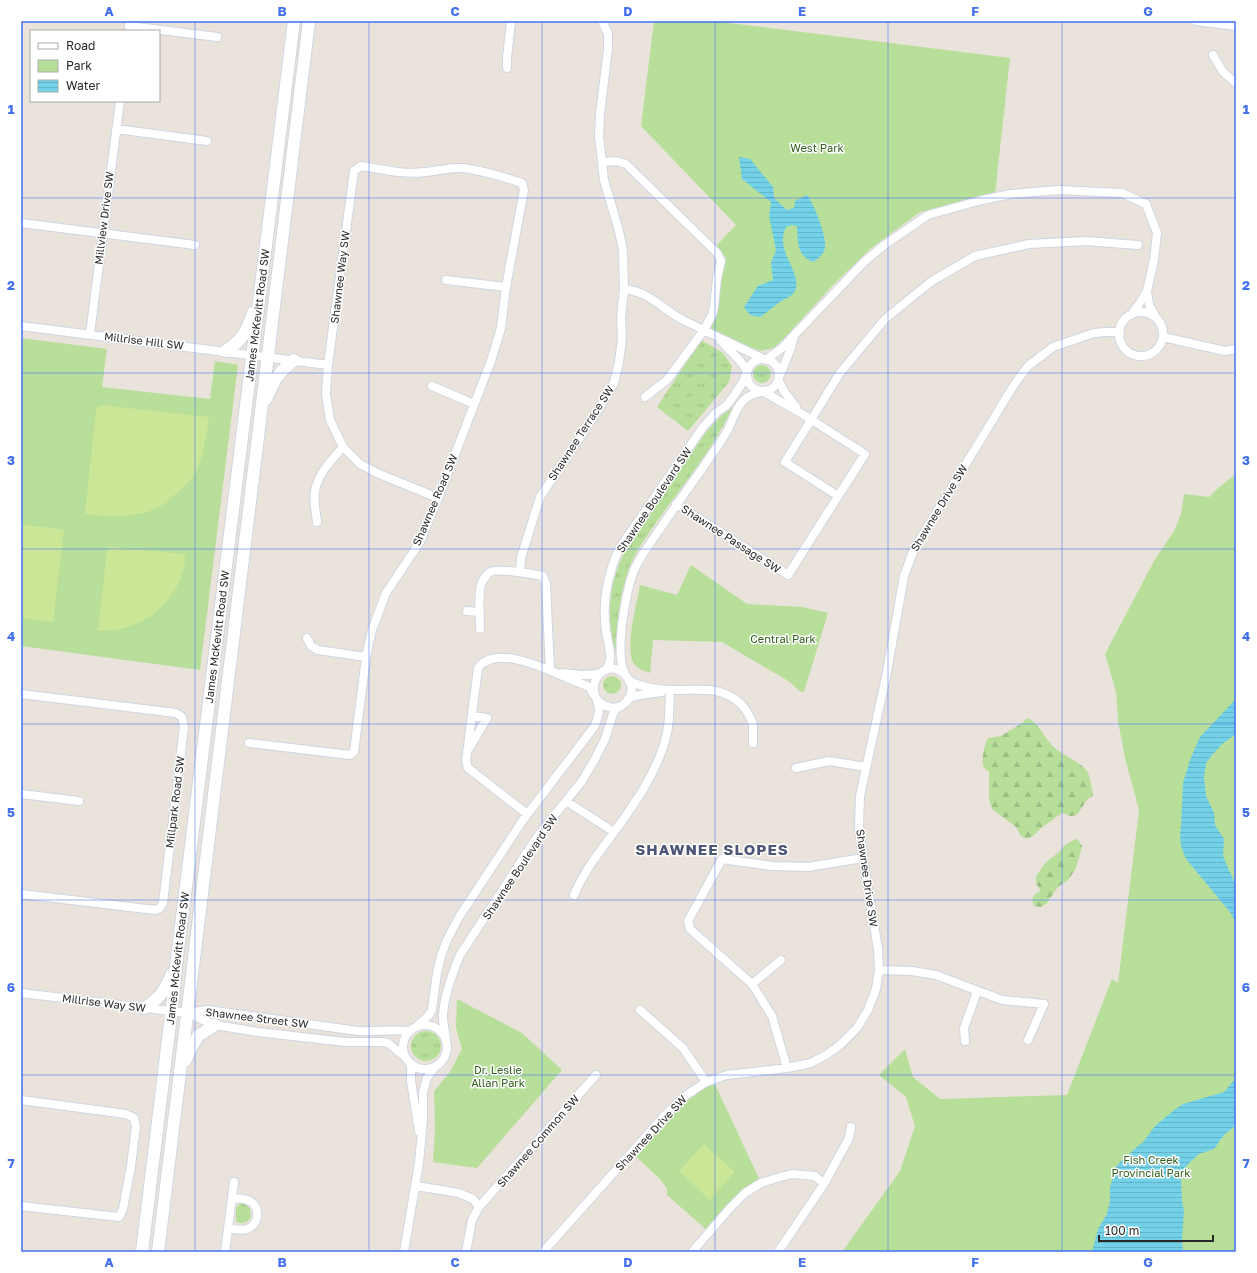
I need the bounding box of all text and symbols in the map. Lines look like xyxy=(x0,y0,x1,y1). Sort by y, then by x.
text: A xyxy=(104,3,114,19)
text: B xyxy=(277,3,287,19)
text: C xyxy=(450,3,460,19)
text: D xyxy=(623,3,633,19)
text: E xyxy=(798,3,806,19)
text: F xyxy=(971,3,979,19)
text: G xyxy=(1143,3,1153,19)
legend xyxy=(30,30,160,102)
text: Road xyxy=(66,38,95,53)
text: Park xyxy=(66,58,92,73)
text: Water xyxy=(66,78,100,93)
text: 1 xyxy=(8,101,15,117)
text: 1 xyxy=(1243,101,1250,117)
park label: West Park xyxy=(790,141,844,154)
street label: Millview Drive SW xyxy=(91,170,116,265)
street label: Shawnee Way SW xyxy=(327,229,352,324)
street label: James McKevitt Road SW xyxy=(242,247,272,382)
text: 2 xyxy=(7,277,15,293)
text: 2 xyxy=(1242,277,1250,293)
street label: Millrise Hill SW xyxy=(103,329,185,352)
street label: Shawnee Terrace SW xyxy=(545,382,616,483)
street label: Shawnee Boulevard SW xyxy=(613,444,694,555)
text: 3 xyxy=(7,452,15,468)
street label: Shawnee Road SW xyxy=(409,452,460,548)
text: 3 xyxy=(1242,452,1250,468)
street label: Shawnee Drive SW xyxy=(908,462,970,553)
street label: Shawnee Passage SW xyxy=(679,502,784,576)
street label: James McKevitt Road SW xyxy=(202,569,231,704)
text: 4 xyxy=(7,628,15,644)
text: 4 xyxy=(1242,628,1250,644)
park label: Central Park xyxy=(750,632,816,645)
street label: Millpark Road SW xyxy=(162,755,187,849)
text: 5 xyxy=(7,804,15,820)
text: 5 xyxy=(1242,804,1250,820)
street label: Shawnee Boulevard SW xyxy=(479,811,560,922)
street label: Shawnee Drive SW xyxy=(854,828,881,928)
district label: SHAWNEE SLOPES xyxy=(635,840,789,858)
street label: James McKevitt Road SW xyxy=(163,890,191,1025)
text: 6 xyxy=(7,979,15,995)
text: 6 xyxy=(1242,979,1250,995)
street label: Millrise Way SW xyxy=(61,991,147,1014)
street label: Shawnee Street SW xyxy=(205,1005,310,1030)
park label: Dr. Leslie Allan Park xyxy=(471,1063,525,1089)
street label: Shawnee Common SW xyxy=(494,1091,582,1190)
street label: Shawnee Drive SW xyxy=(612,1092,689,1173)
park label: Fish Creek Provincial Park xyxy=(1112,1153,1190,1179)
text: 7 xyxy=(7,1155,15,1171)
text: 7 xyxy=(1242,1155,1250,1171)
scale bar xyxy=(1099,1217,1213,1243)
text: 100 m xyxy=(1105,1223,1139,1238)
text: A xyxy=(104,1254,114,1270)
text: B xyxy=(277,1254,287,1270)
text: C xyxy=(450,1254,460,1270)
text: D xyxy=(623,1254,633,1270)
text: E xyxy=(798,1254,806,1270)
text: F xyxy=(971,1254,979,1270)
text: G xyxy=(1143,1254,1153,1270)

